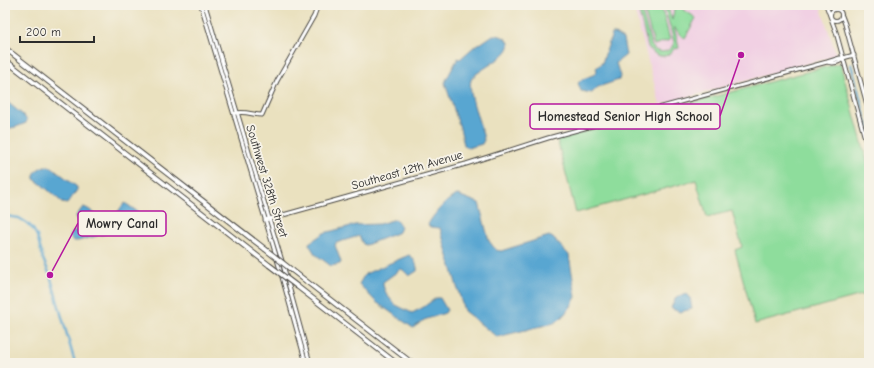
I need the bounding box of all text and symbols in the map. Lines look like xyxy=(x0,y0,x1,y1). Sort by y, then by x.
scale bar xyxy=(20,18,94,44)
text: 200 m xyxy=(26,25,61,39)
callout: Homestead Senior High School xyxy=(530,104,720,129)
text: Homestead Senior High School xyxy=(538,109,712,124)
street label: Southwest 328th Street xyxy=(243,123,291,239)
street label: Southeast 12th Avenue xyxy=(350,147,464,193)
callout: Mowry Canal xyxy=(78,211,166,236)
text: Mowry Canal xyxy=(86,216,158,231)

